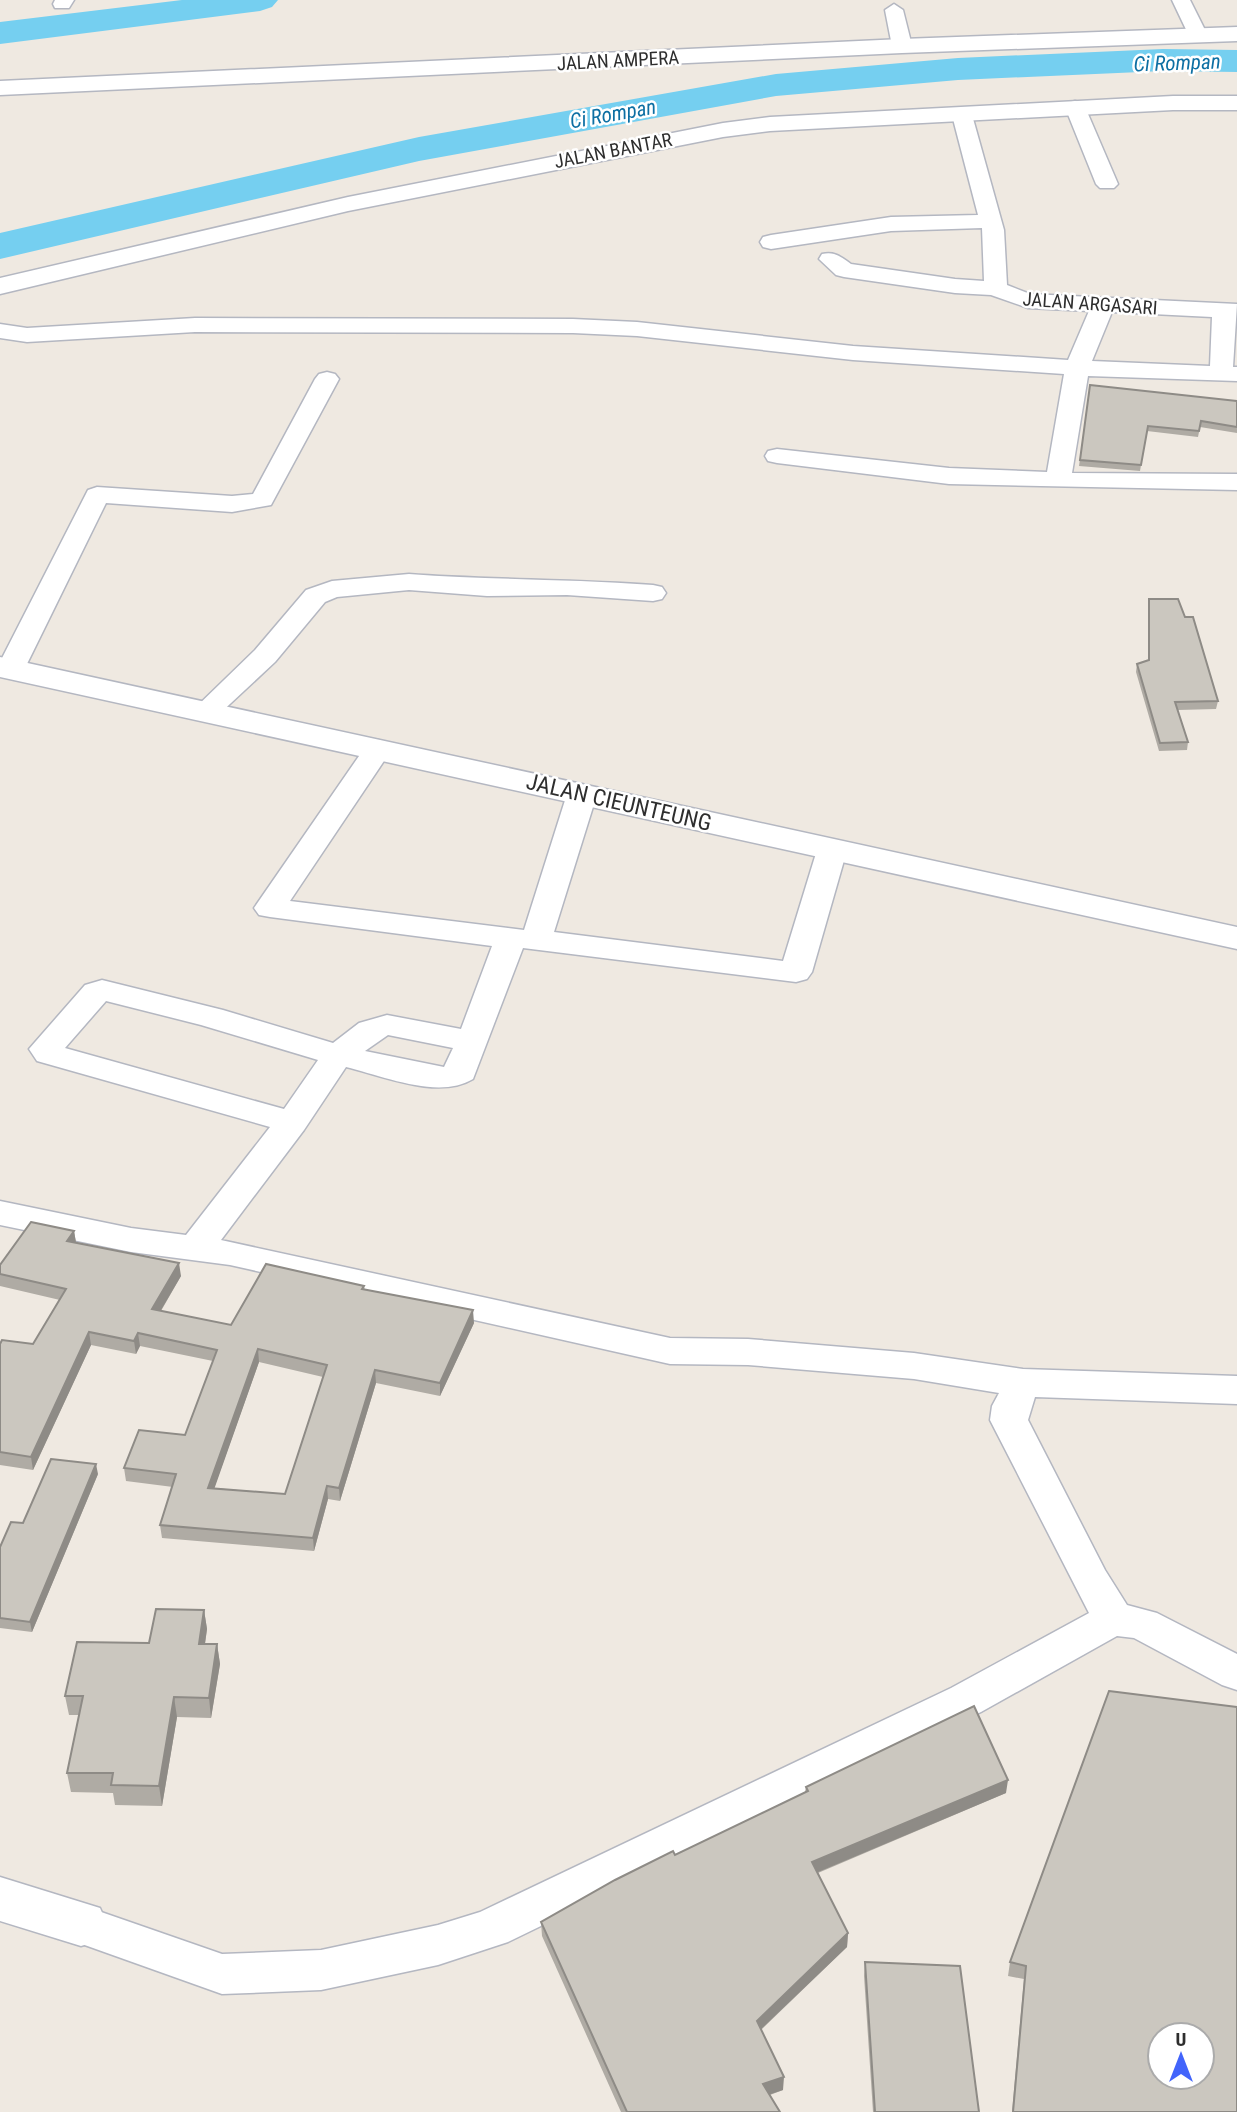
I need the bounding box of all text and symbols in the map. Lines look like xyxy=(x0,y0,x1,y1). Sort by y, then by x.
street label: JALAN AMPERA xyxy=(556,46,680,75)
water label: Ci Rompan xyxy=(1133,49,1221,77)
water label: Ci Rompan xyxy=(568,95,658,133)
street label: JALAN BANTAR xyxy=(552,128,674,173)
street label: JALAN ARGASARI xyxy=(1022,287,1158,320)
street label: JALAN CIEUNTEUNG xyxy=(524,768,714,837)
north arrow xyxy=(1146,2021,1216,2091)
text: U xyxy=(1176,2028,1186,2051)

